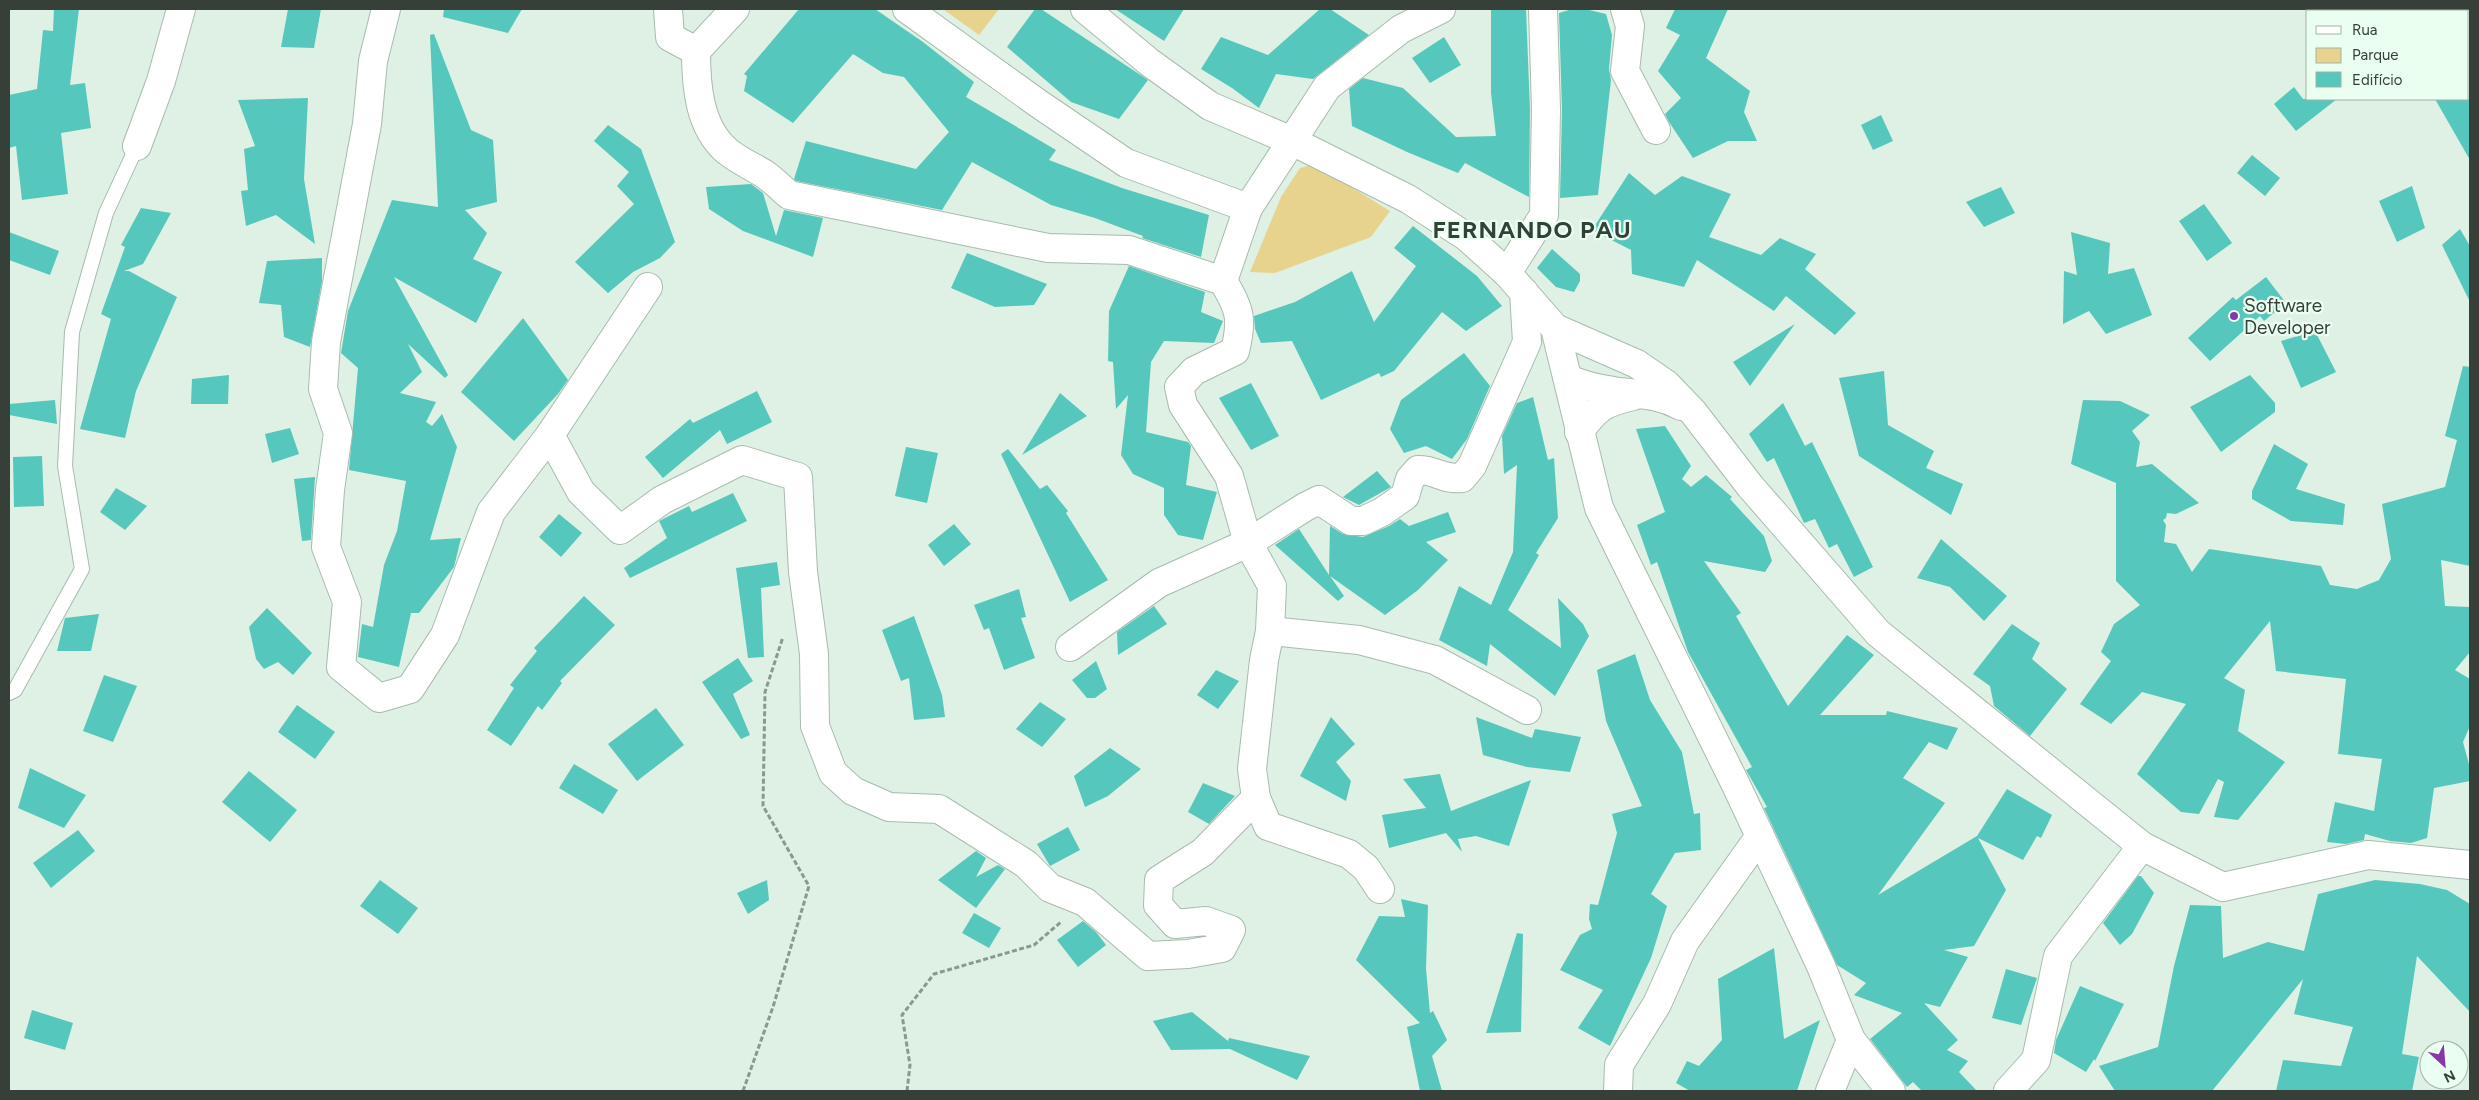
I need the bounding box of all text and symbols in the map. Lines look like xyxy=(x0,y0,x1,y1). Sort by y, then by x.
legend xyxy=(2306,10,2469,100)
text: Rua xyxy=(2352,21,2377,39)
text: Parque xyxy=(2352,46,2399,64)
text: Edifício xyxy=(2352,71,2403,89)
district label: FERNANDO PAU xyxy=(1432,215,1632,244)
place label: Software Developer xyxy=(2244,294,2331,339)
marker: Software Developer xyxy=(2228,310,2240,322)
north arrow xyxy=(2419,1040,2469,1090)
text: N xyxy=(2441,1066,2458,1086)

